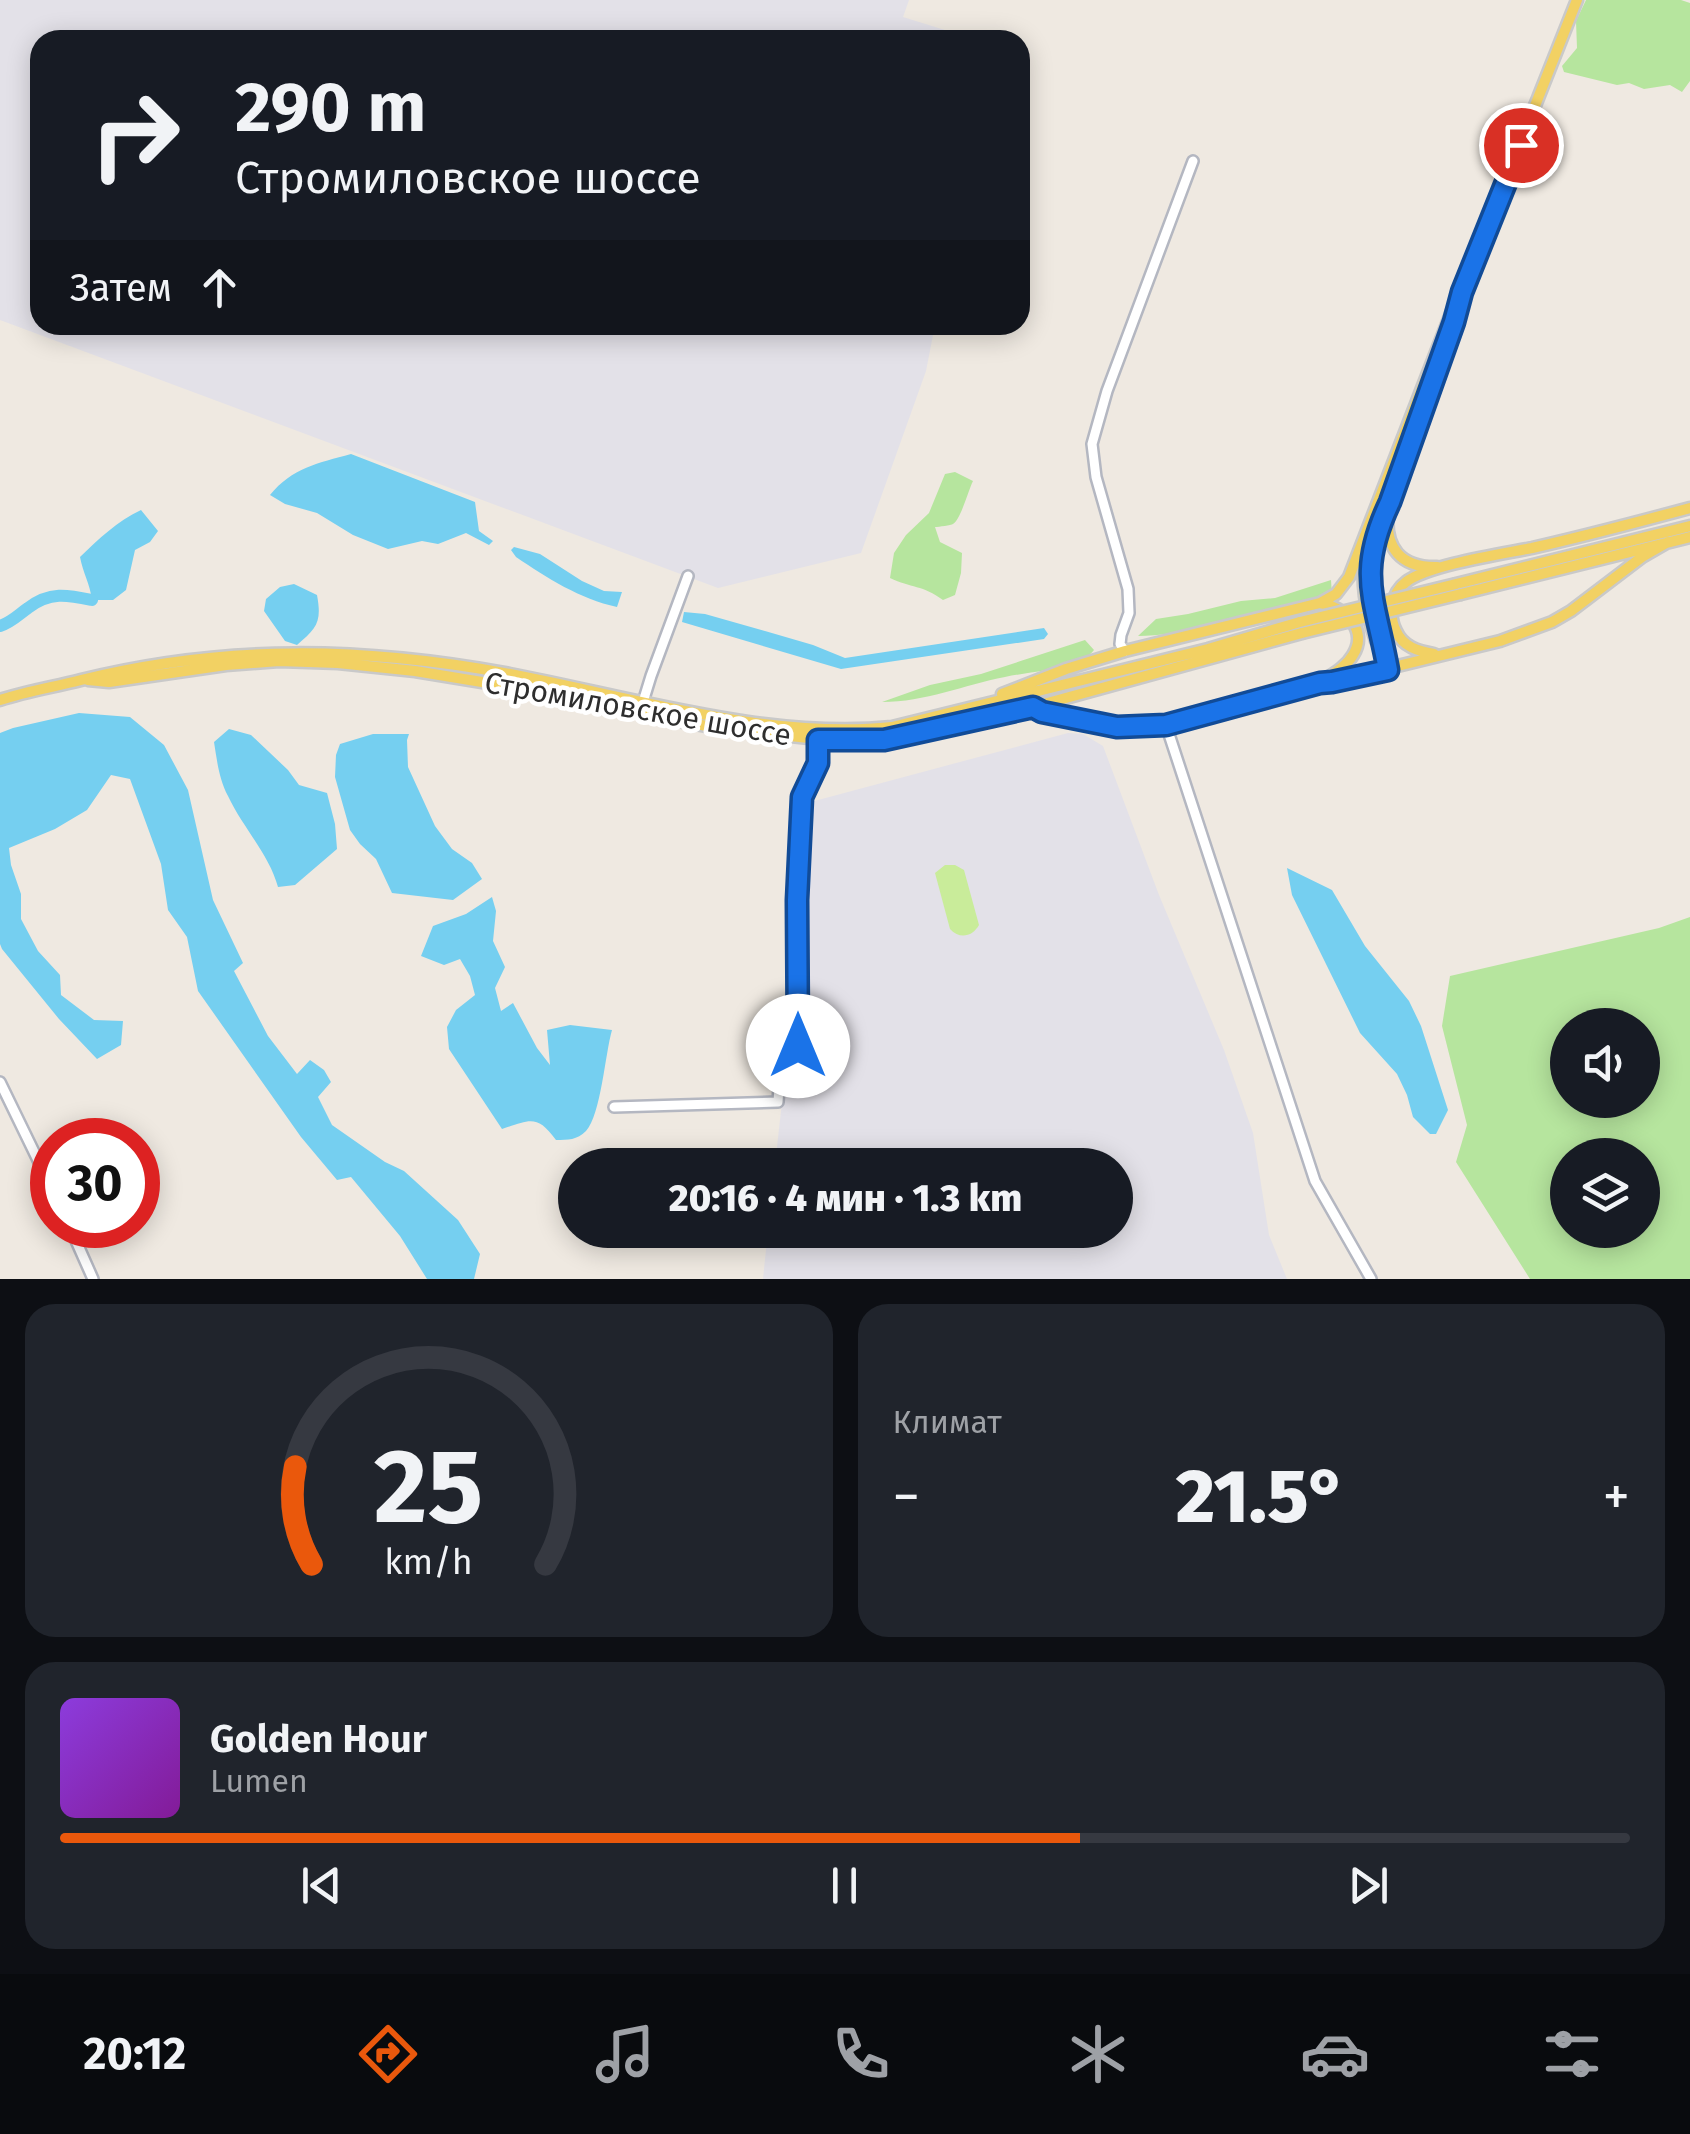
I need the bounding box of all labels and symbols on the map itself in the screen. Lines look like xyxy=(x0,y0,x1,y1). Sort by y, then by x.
pin xyxy=(1479,103,1564,188)
street label: Стромиловское шоссе xyxy=(482,664,794,754)
position arrow xyxy=(746,994,850,1098)
speed limit sign: 30 xyxy=(30,1118,160,1248)

